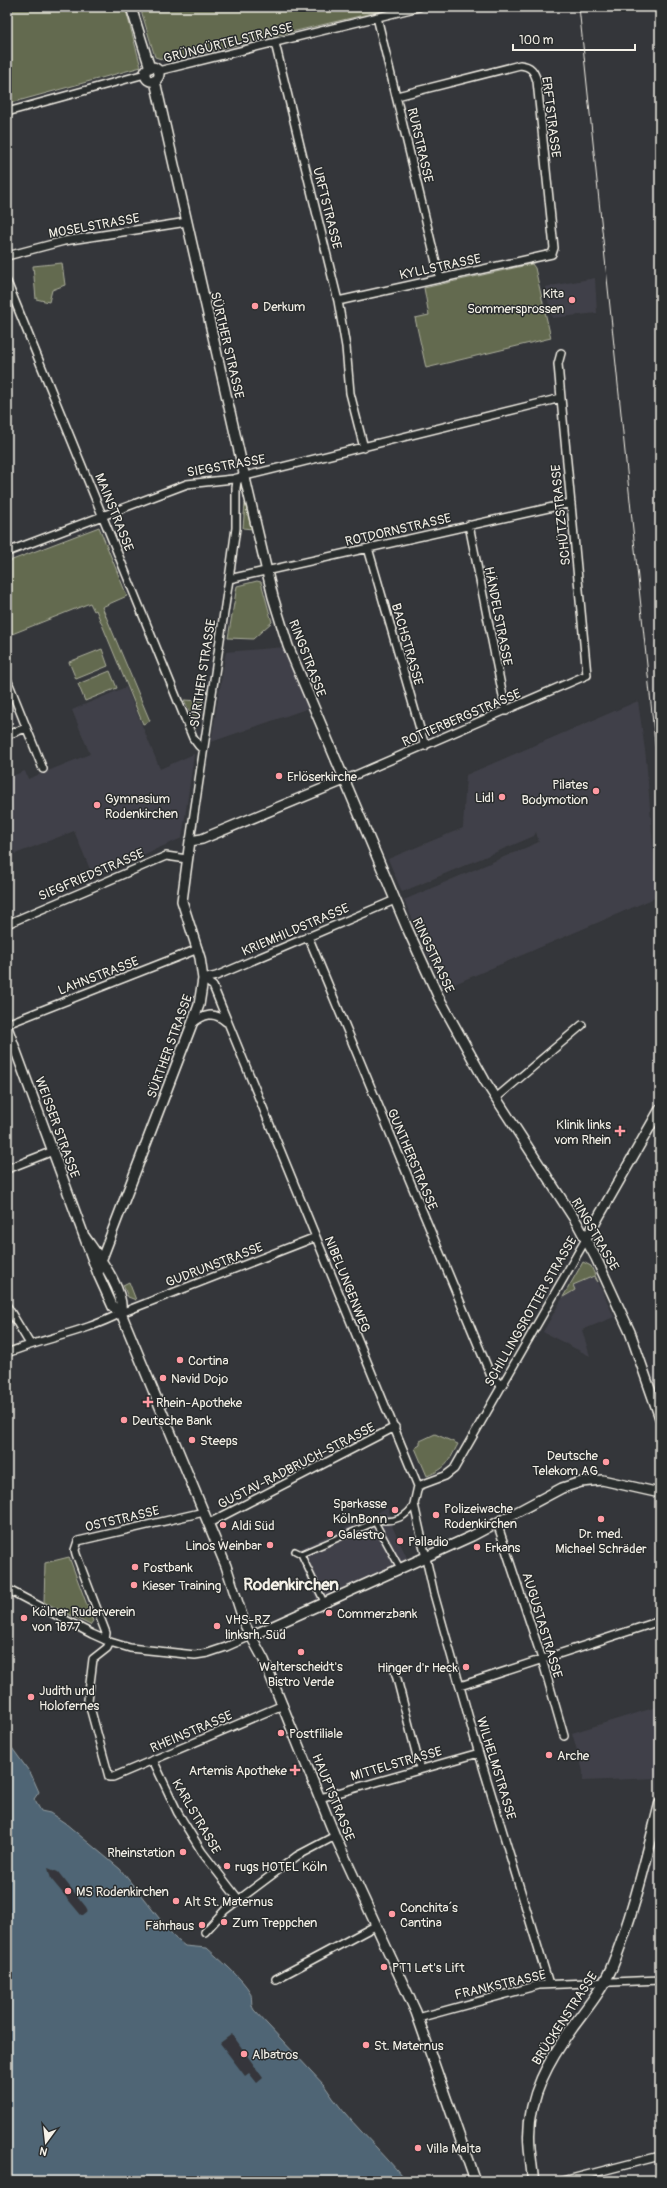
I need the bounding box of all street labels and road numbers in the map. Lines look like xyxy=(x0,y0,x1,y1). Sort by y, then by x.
street label: GRÜNGÜRTELSTRASSE xyxy=(162,19,295,67)
street label: ERFTSTRASSE xyxy=(538,75,564,159)
street label: RURSTRASSE xyxy=(404,106,436,184)
street label: URFTSTRASSE xyxy=(309,166,345,251)
street label: MOSELSTRASSE xyxy=(47,210,141,242)
street label: KYLLSTRASSE xyxy=(398,251,483,283)
street label: SÜRTHER STRASSE xyxy=(207,290,247,400)
street label: SIEGSTRASSE xyxy=(186,451,267,481)
street label: SCHÜTZSTRASSE xyxy=(548,463,574,566)
street label: MAINSTRASSE xyxy=(91,471,137,554)
street label: ROTDORNSTRASSE xyxy=(344,510,453,550)
street label: HÄNDELSTRASSE xyxy=(481,565,516,667)
street label: BACHSTRASSE xyxy=(388,601,426,687)
street label: SÜRTHER STRASSE xyxy=(187,618,219,728)
street label: RINGSTRASSE xyxy=(285,618,329,699)
street label: ROTTERBERGSTRASSE xyxy=(400,686,523,750)
street label: SIEGFRIEDSTRASSE xyxy=(36,845,147,904)
street label: KRIEMHILDSTRASSE xyxy=(239,900,352,960)
street label: RINGSTRASSE xyxy=(409,915,458,996)
street label: LAHNSTRASSE xyxy=(56,953,141,999)
street label: SÜRTHER STRASSE xyxy=(144,992,196,1100)
street label: WEISSER STRASSE xyxy=(31,1075,83,1180)
street label: GUNTHERSTRASSE xyxy=(384,1106,441,1213)
street label: RINGSTRASSE xyxy=(568,1195,622,1274)
street label: SCHILLINGSROTTER STRASSE xyxy=(481,1233,581,1389)
street label: NIBELUNGENWEG xyxy=(321,1234,374,1335)
street label: GUDRUNSTRASSE xyxy=(163,1239,266,1291)
street label: GUSTAV-RADBRUCH-STRASSE xyxy=(215,1419,378,1512)
street label: OSTSTRASSE xyxy=(84,1503,161,1535)
street label: AUGUSTASTRASSE xyxy=(518,1570,566,1680)
street label: RHEINSTRASSE xyxy=(148,1707,235,1756)
street label: WILHELMSTRASSE xyxy=(473,1715,519,1822)
street label: MITTELSTRASSE xyxy=(349,1743,444,1785)
street label: HAUPTSTRASSE xyxy=(308,1752,358,1843)
street label: KARLSTRASSE xyxy=(168,1776,224,1857)
street label: FRANKSTRASSE xyxy=(453,1967,548,2003)
street label: BRÜCKENSTRASSE xyxy=(529,1969,601,2068)

